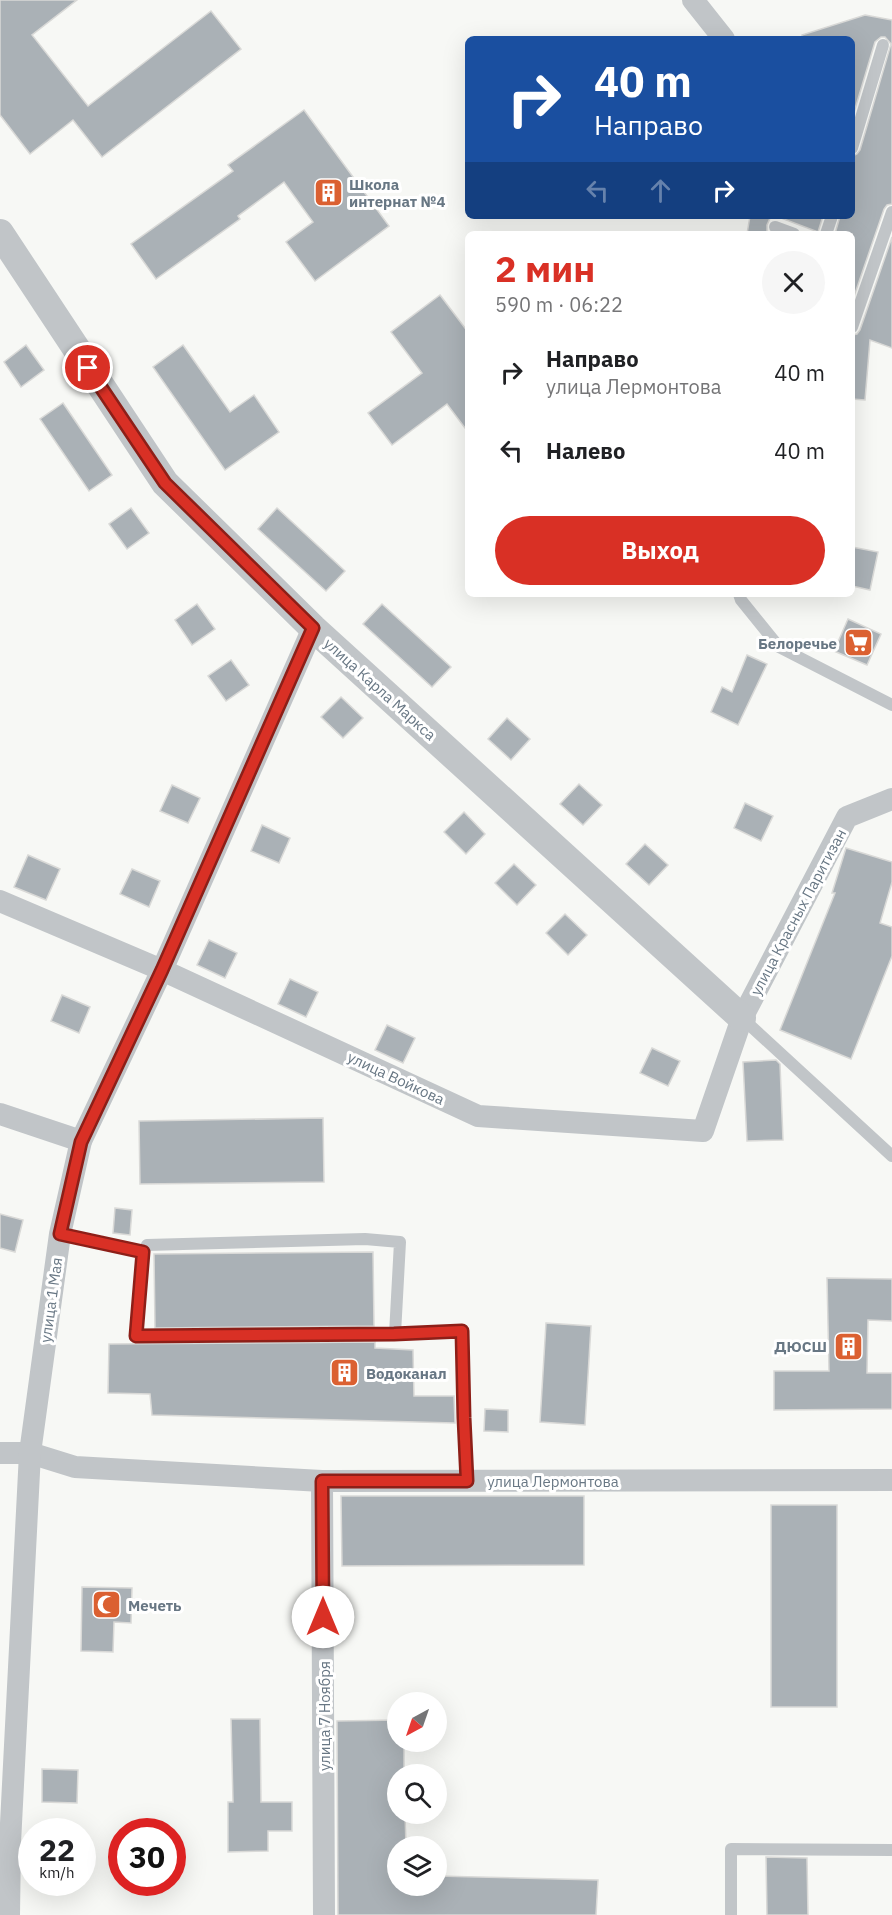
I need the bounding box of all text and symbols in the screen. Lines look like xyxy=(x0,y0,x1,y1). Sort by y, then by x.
text: 40 m xyxy=(594,54,692,109)
icon: right xyxy=(495,60,573,138)
text: Направо xyxy=(594,107,703,142)
icon: left xyxy=(581,174,614,207)
icon: ahead xyxy=(644,174,677,207)
icon: right xyxy=(707,174,740,207)
place label: Школа интернат №4 xyxy=(349,175,445,211)
building icon: Школа интернат №4 xyxy=(312,177,344,209)
text: 2 мин xyxy=(495,245,595,292)
button: close xyxy=(762,251,825,314)
text: 590 m · 06:22 xyxy=(495,291,623,318)
pin xyxy=(62,342,113,393)
text: Направо xyxy=(546,344,639,373)
icon: arrive xyxy=(71,351,104,384)
icon: right xyxy=(495,356,528,389)
text: 40 m xyxy=(774,358,825,387)
text: улица Лермонтова xyxy=(546,373,721,400)
icon: left xyxy=(495,434,528,467)
text: Налево xyxy=(546,436,625,465)
text: 40 m xyxy=(774,436,825,465)
button: Выход xyxy=(495,516,825,585)
supermarket icon: Белоречье xyxy=(842,627,874,659)
street label: улица Карла Маркса xyxy=(320,634,440,744)
place label: Белоречье xyxy=(758,634,837,653)
street label: улица Красных Паритизан xyxy=(746,825,850,999)
street label: улица Войкова xyxy=(344,1047,448,1109)
street label: улица 1 Мая xyxy=(36,1256,66,1344)
building icon: ДЮСШ xyxy=(832,1330,864,1362)
place label: ДЮСШ xyxy=(774,1337,827,1356)
building icon: Водоканал xyxy=(329,1357,361,1389)
place label: Водоканал xyxy=(366,1364,447,1383)
street label: улица Лермонтова xyxy=(487,1472,619,1491)
position arrow xyxy=(291,1585,355,1649)
mosque icon: Мечеть xyxy=(91,1589,123,1621)
place label: Мечеть xyxy=(128,1596,182,1615)
street label: улица 7 Ноября xyxy=(315,1661,334,1771)
north arrow xyxy=(387,1692,447,1752)
map controls xyxy=(387,1692,447,1896)
button: search xyxy=(387,1764,447,1824)
speed limit sign: 30 xyxy=(108,1818,186,1896)
text: 22 xyxy=(39,1830,75,1869)
button: layers xyxy=(387,1836,447,1896)
text: km/h xyxy=(39,1863,75,1882)

